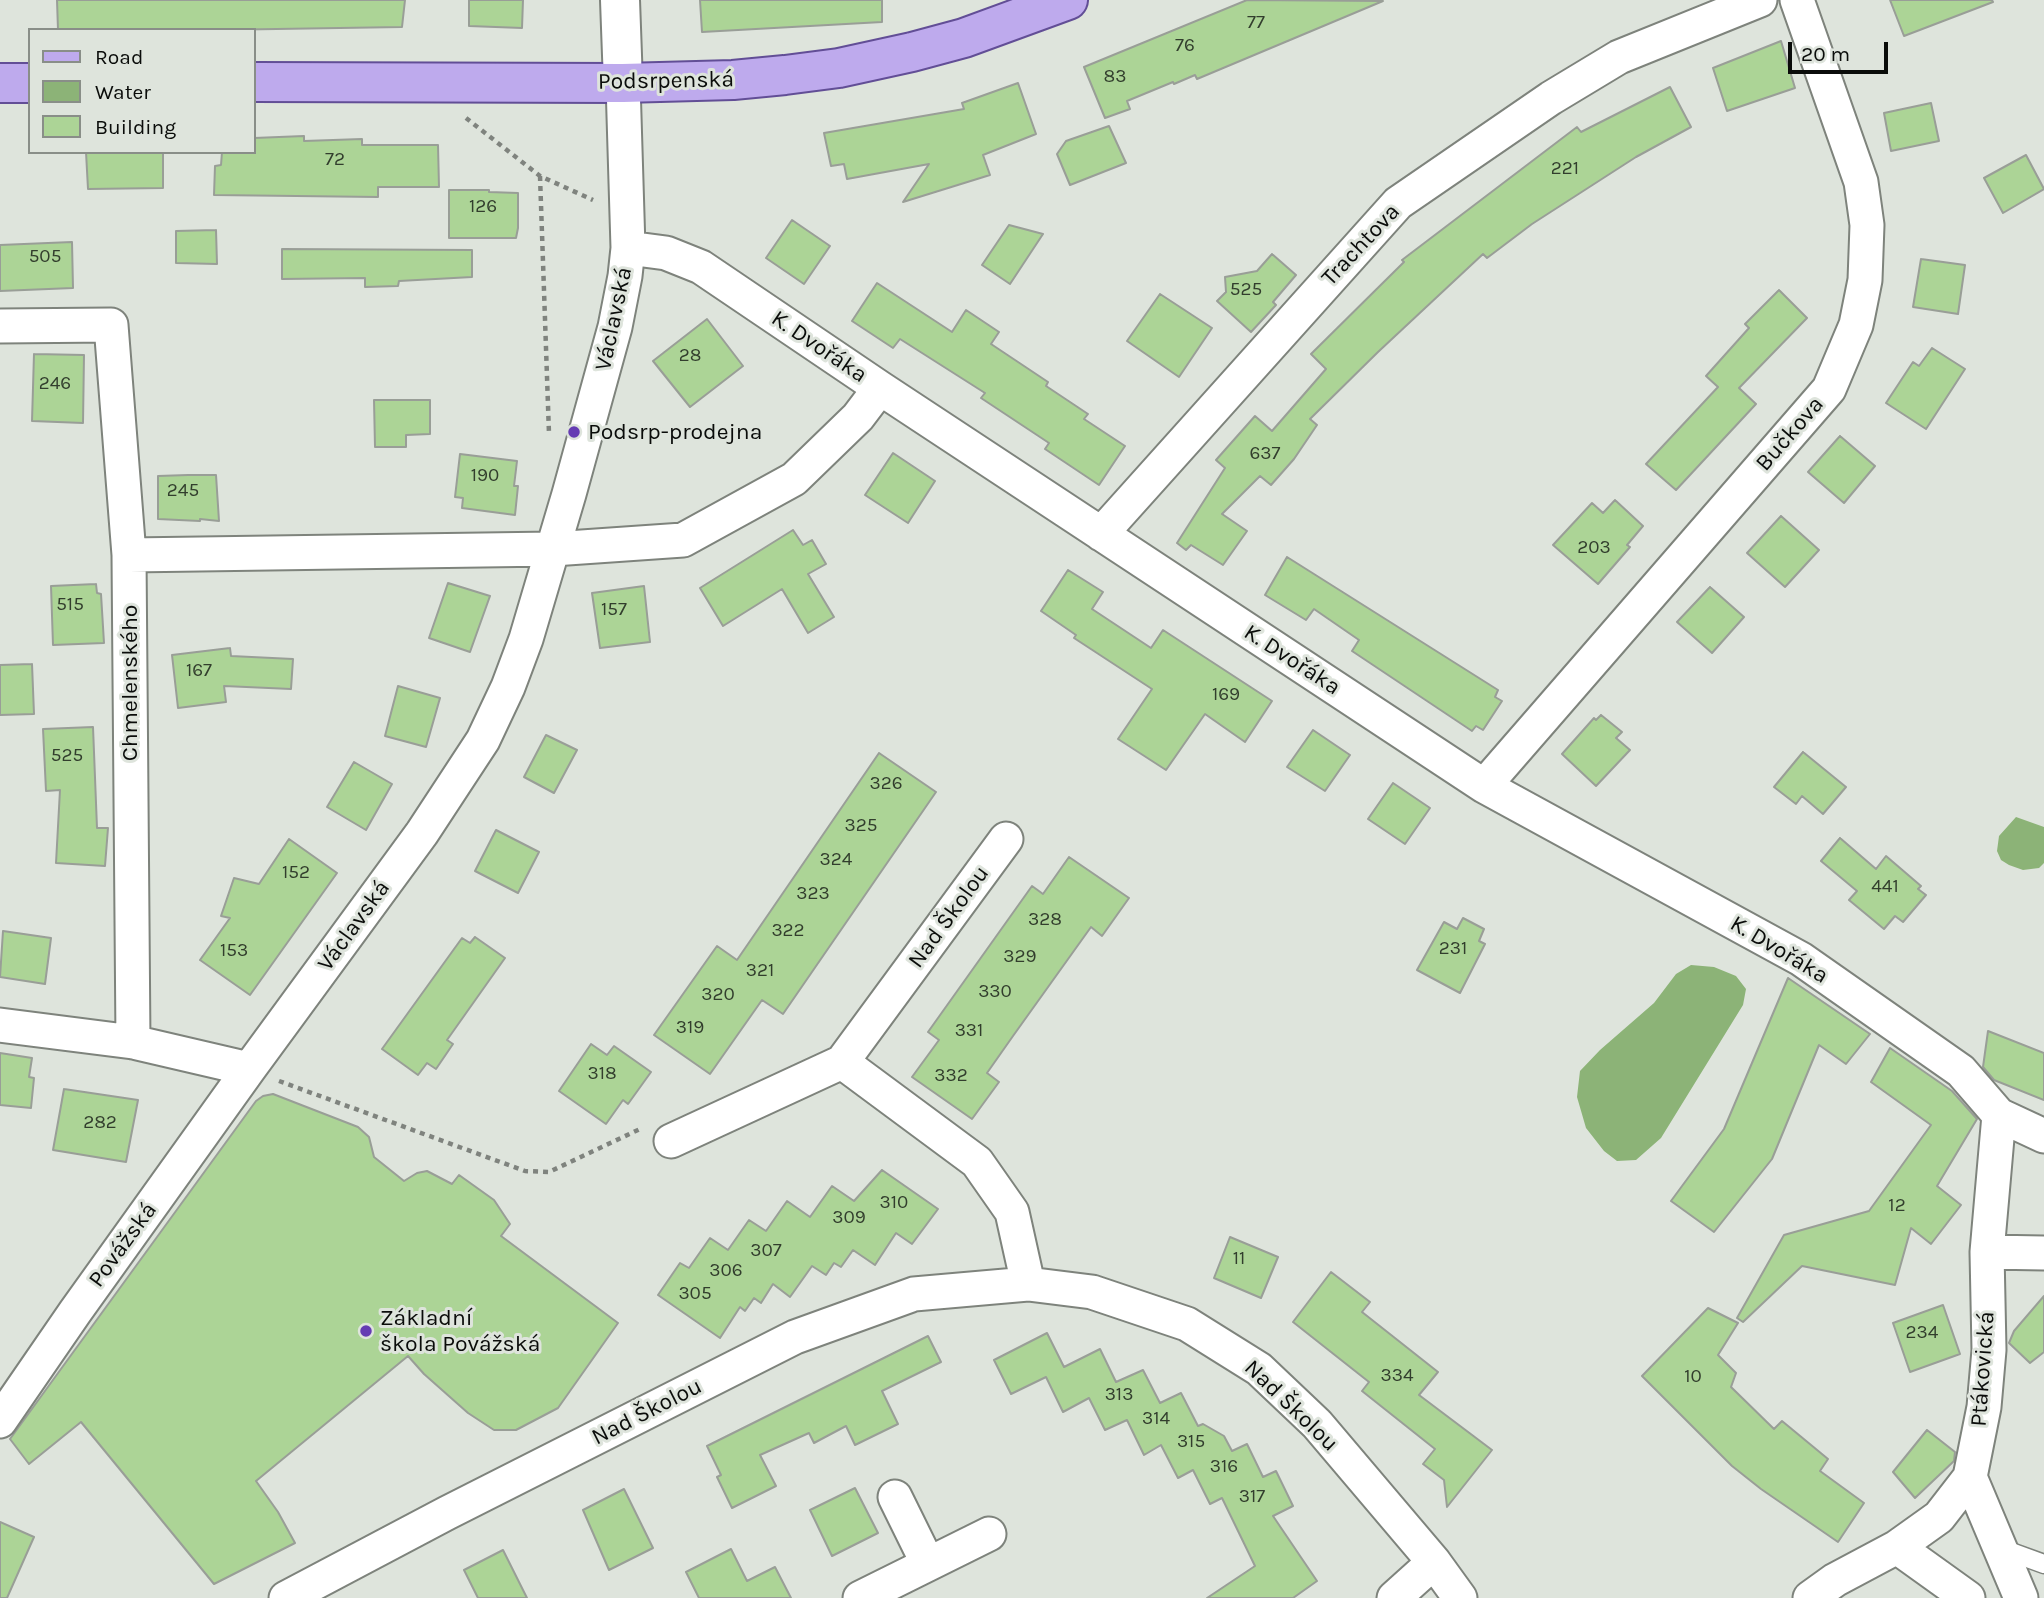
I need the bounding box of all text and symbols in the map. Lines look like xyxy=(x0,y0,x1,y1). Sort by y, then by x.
house number: 77 xyxy=(1247,12,1265,34)
legend xyxy=(28,28,256,154)
scale bar xyxy=(1792,28,1892,72)
house number: 76 xyxy=(1175,35,1195,57)
text: 20 m xyxy=(1801,42,1850,66)
text: Road xyxy=(95,45,143,69)
street label: Podsrpenská xyxy=(598,66,734,96)
house number: 83 xyxy=(1104,66,1126,88)
text: Water xyxy=(95,80,151,104)
text: Building xyxy=(95,115,176,139)
house number: 72 xyxy=(325,149,345,171)
house number: 221 xyxy=(1551,158,1579,180)
house number: 126 xyxy=(469,196,497,218)
street label: Trachtova xyxy=(1316,198,1406,292)
house number: 505 xyxy=(29,246,61,268)
street label: Václavská xyxy=(590,265,638,373)
house number: 525 xyxy=(1230,279,1262,301)
street label: K. Dvořáka xyxy=(766,305,872,389)
house number: 28 xyxy=(679,345,701,367)
house number: 246 xyxy=(39,373,71,395)
street label: Bučkova xyxy=(1750,391,1830,477)
place label: Podsrp-prodejna xyxy=(588,418,762,446)
marker: Podsrp-prodejna xyxy=(566,424,582,440)
house number: 637 xyxy=(1249,443,1281,465)
house number: 190 xyxy=(471,465,499,487)
house number: 245 xyxy=(167,480,199,502)
house number: 203 xyxy=(1577,537,1611,559)
house number: 515 xyxy=(56,594,84,616)
house number: 157 xyxy=(601,599,627,621)
street label: Chmelenského xyxy=(116,605,144,761)
street label: K. Dvořáka xyxy=(1239,619,1345,701)
house number: 167 xyxy=(186,660,212,682)
house number: 169 xyxy=(1212,684,1240,706)
house number: 525 xyxy=(51,745,83,767)
house number: 326 xyxy=(869,773,903,795)
house number: 325 xyxy=(845,815,877,837)
house number: 324 xyxy=(820,849,852,871)
street label: Nad Školou xyxy=(903,860,995,974)
house number: 152 xyxy=(282,862,310,884)
street label: Václavská xyxy=(312,875,396,977)
house number: 441 xyxy=(1871,876,1899,898)
house number: 323 xyxy=(796,883,830,905)
house number: 328 xyxy=(1028,909,1062,931)
street label: K. Dvořáka xyxy=(1725,910,1833,990)
house number: 322 xyxy=(771,920,805,942)
house number: 231 xyxy=(1439,938,1467,960)
house number: 153 xyxy=(220,940,248,962)
house number: 329 xyxy=(1003,946,1037,968)
house number: 321 xyxy=(746,960,774,982)
house number: 330 xyxy=(978,981,1012,1003)
house number: 320 xyxy=(701,984,735,1006)
house number: 319 xyxy=(676,1017,704,1039)
house number: 331 xyxy=(955,1020,983,1042)
house number: 318 xyxy=(587,1063,617,1085)
house number: 332 xyxy=(934,1065,968,1087)
house number: 282 xyxy=(83,1112,117,1134)
house number: 310 xyxy=(880,1192,908,1214)
house number: 12 xyxy=(1888,1195,1906,1217)
street label: Povážská xyxy=(83,1197,163,1293)
house number: 309 xyxy=(832,1207,866,1229)
house number: 307 xyxy=(750,1240,782,1262)
house number: 11 xyxy=(1233,1248,1245,1270)
house number: 306 xyxy=(709,1260,743,1282)
house number: 305 xyxy=(678,1283,712,1305)
place label: Základní škola Povážská xyxy=(380,1304,540,1358)
street label: Ptákovická xyxy=(1965,1310,2001,1428)
house number: 234 xyxy=(1906,1322,1938,1344)
marker: Základní škola Povážská xyxy=(358,1323,374,1339)
street label: Nad Školou xyxy=(1238,1354,1344,1458)
house number: 334 xyxy=(1380,1365,1414,1387)
house number: 10 xyxy=(1684,1366,1702,1388)
street label: Nad Školou xyxy=(587,1372,707,1452)
house number: 313 xyxy=(1105,1384,1133,1406)
house number: 314 xyxy=(1142,1408,1170,1430)
house number: 315 xyxy=(1177,1431,1205,1453)
house number: 316 xyxy=(1210,1456,1238,1478)
house number: 317 xyxy=(1239,1486,1265,1508)

